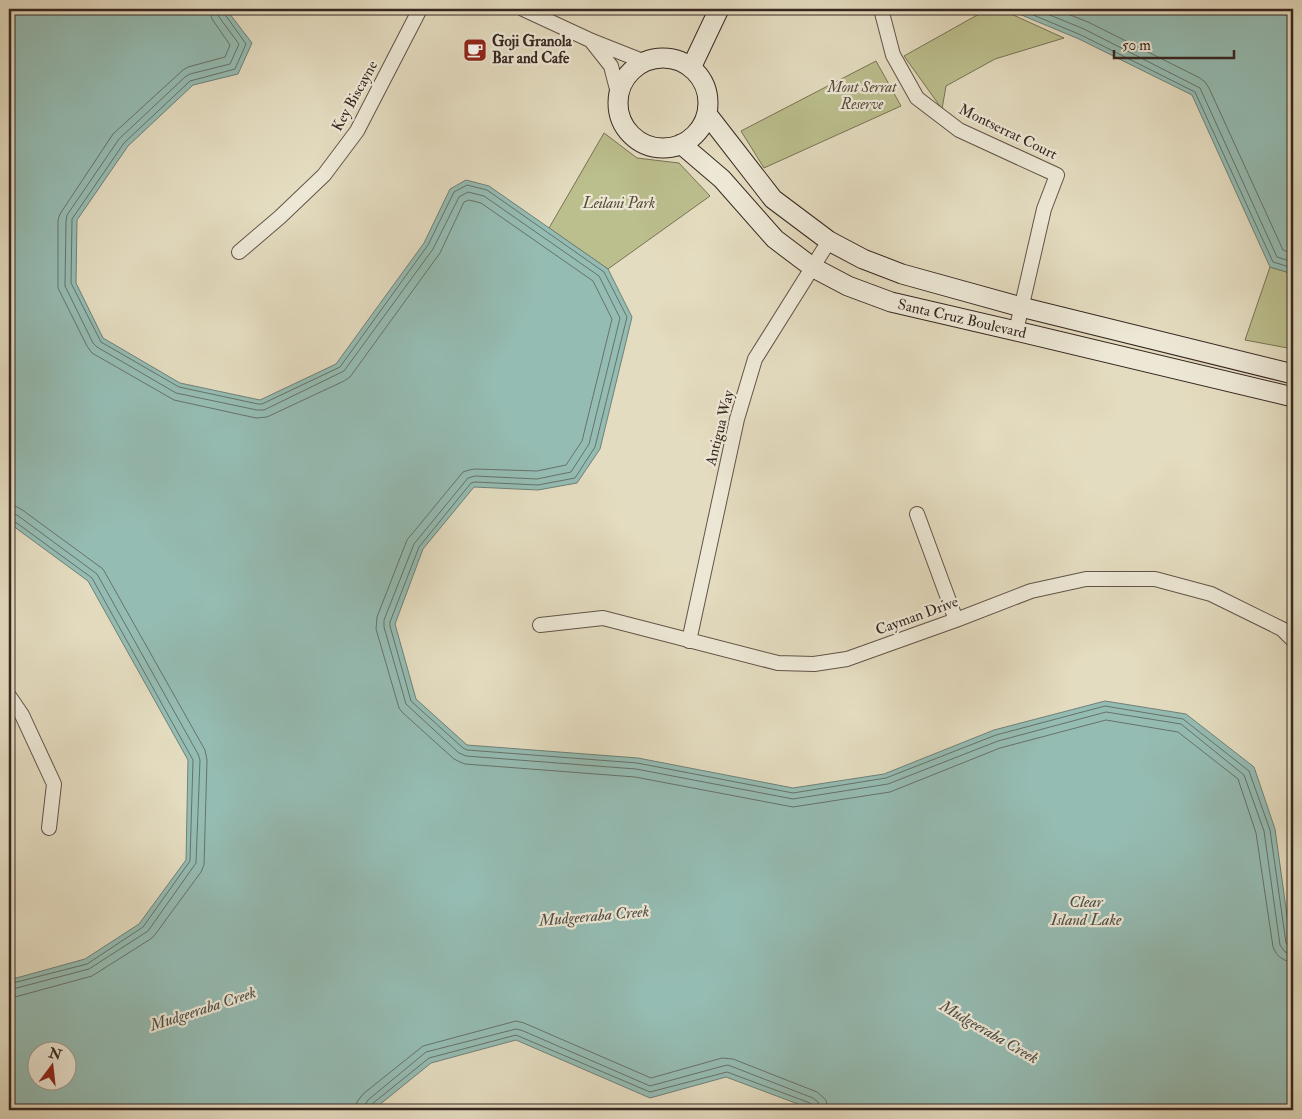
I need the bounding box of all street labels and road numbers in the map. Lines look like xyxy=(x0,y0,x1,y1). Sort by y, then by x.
street label: Key Biscayne xyxy=(328,57,382,135)
street label: Montserrat Court xyxy=(956,100,1060,164)
street label: Santa Cruz Boulevard xyxy=(896,295,1029,343)
street label: Antigua Way xyxy=(701,388,739,469)
street label: Cayman Drive xyxy=(873,592,961,640)

